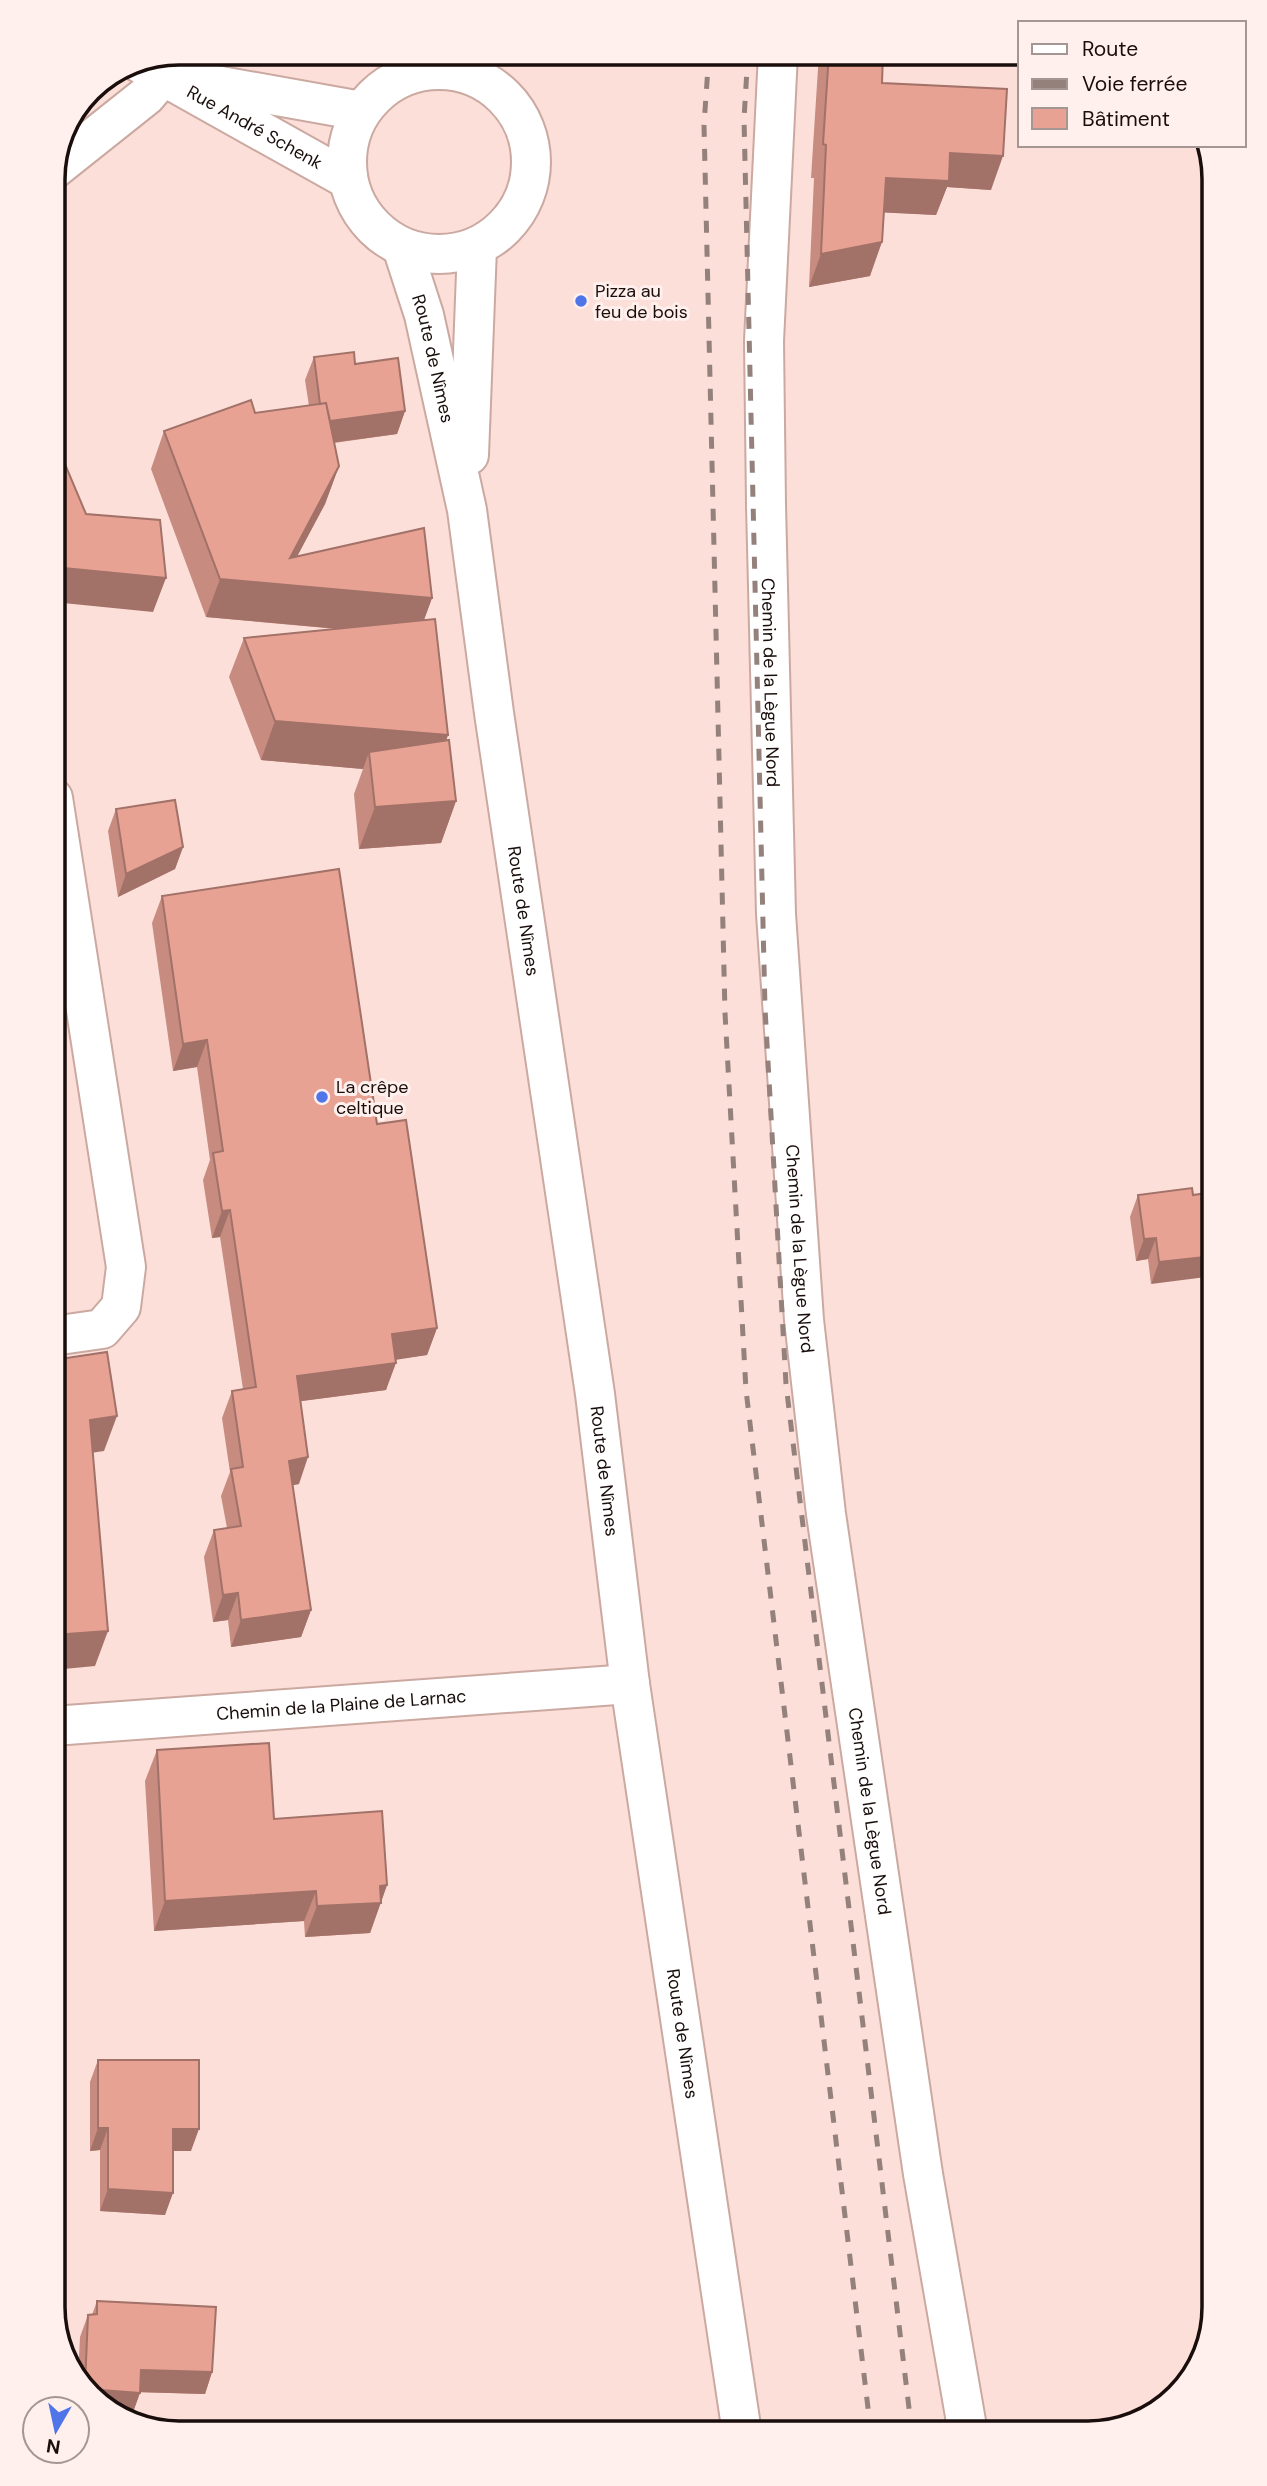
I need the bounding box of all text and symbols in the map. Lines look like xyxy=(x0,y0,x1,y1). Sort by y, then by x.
legend xyxy=(1018,21,1246,147)
text: Route xyxy=(1082,35,1138,63)
text: Voie ferrée xyxy=(1082,70,1187,98)
street label: Rue André Schenk xyxy=(183,80,327,175)
text: Bâtiment xyxy=(1082,105,1170,133)
place label: Pizza au feu de bois xyxy=(595,279,688,324)
street label: Route de Nîmes xyxy=(406,291,459,425)
marker: Pizza au feu de bois xyxy=(573,293,589,309)
street label: Chemin de la Lègue Nord xyxy=(756,578,785,788)
street label: Route de Nîmes xyxy=(502,844,545,978)
place label: La crêpe celtique xyxy=(336,1075,408,1120)
marker: La crêpe celtique xyxy=(314,1089,330,1105)
street label: Chemin de la Lègue Nord xyxy=(780,1143,820,1354)
street label: Route de Nîmes xyxy=(585,1405,624,1538)
street label: Chemin de la Plaine de Larnac xyxy=(215,1684,467,1726)
street label: Chemin de la Lègue Nord xyxy=(843,1706,897,1916)
street label: Route de Nîmes xyxy=(661,1967,704,2100)
north arrow xyxy=(21,2395,91,2465)
text: N xyxy=(45,2433,62,2460)

